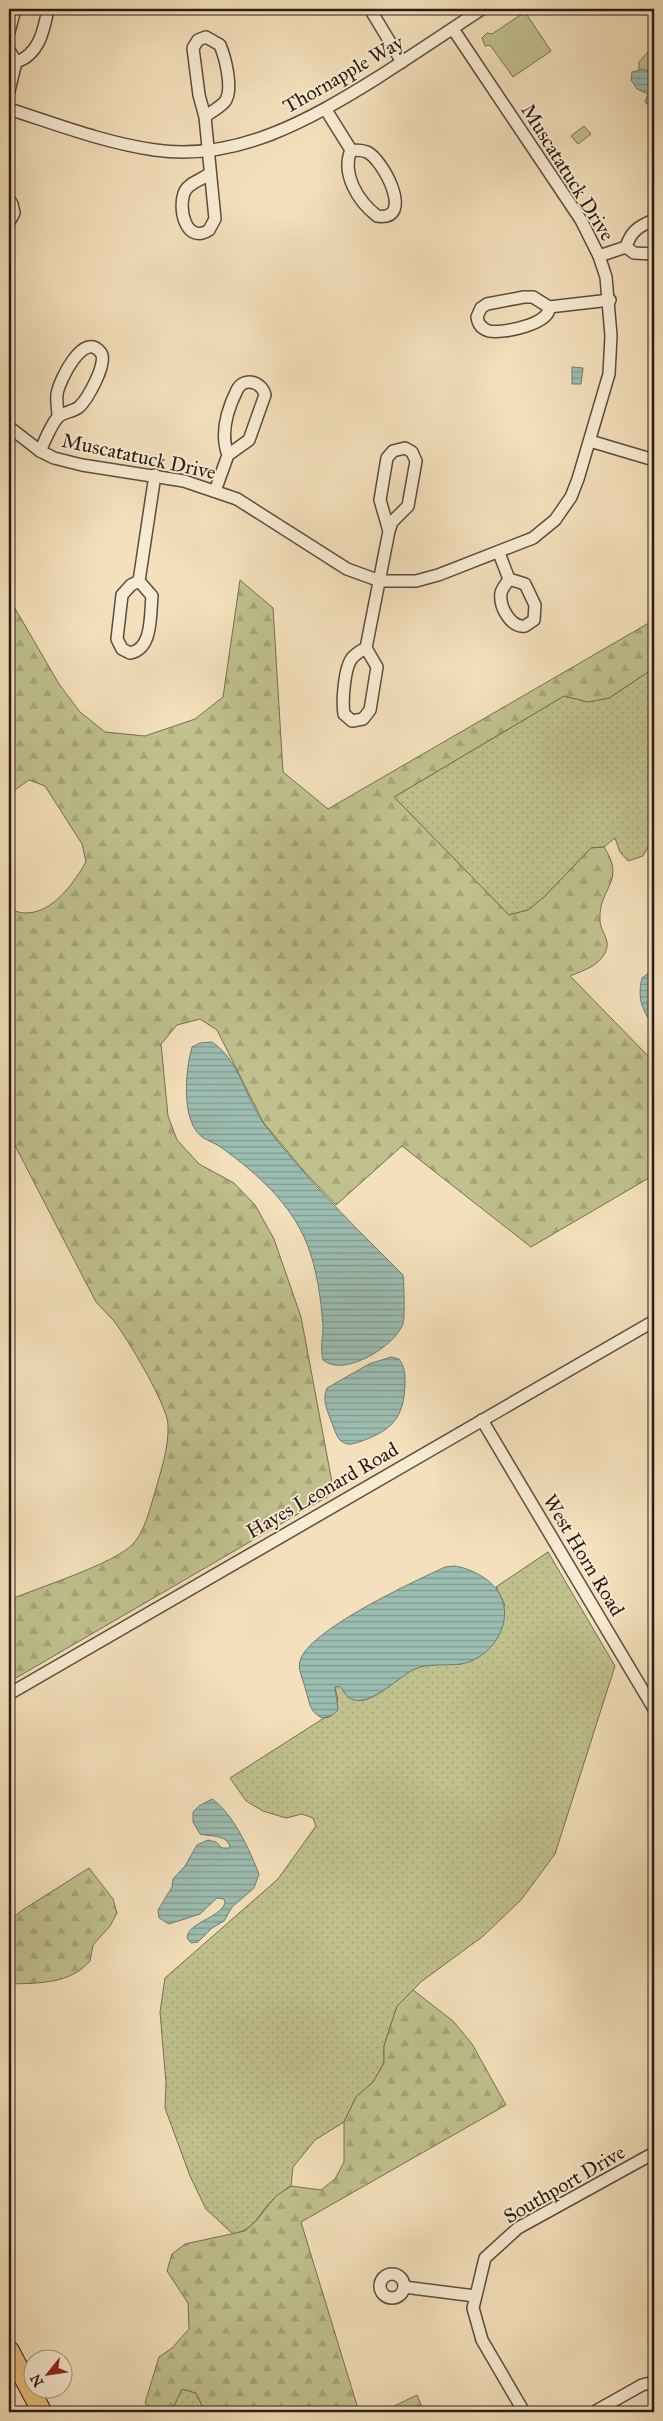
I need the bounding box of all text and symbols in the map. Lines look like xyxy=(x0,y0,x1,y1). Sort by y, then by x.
street label: Thornapple Way xyxy=(278,30,408,118)
street label: Muscatatuck Drive xyxy=(516,99,620,245)
street label: Muscatatuck Drive xyxy=(60,428,218,484)
street label: Hayes Leonard Road xyxy=(242,1437,402,1543)
street label: West Horn Road xyxy=(538,1490,630,1620)
street label: Southport Drive xyxy=(499,2140,629,2228)
north arrow xyxy=(22,2348,72,2398)
text: N xyxy=(27,2371,48,2390)

